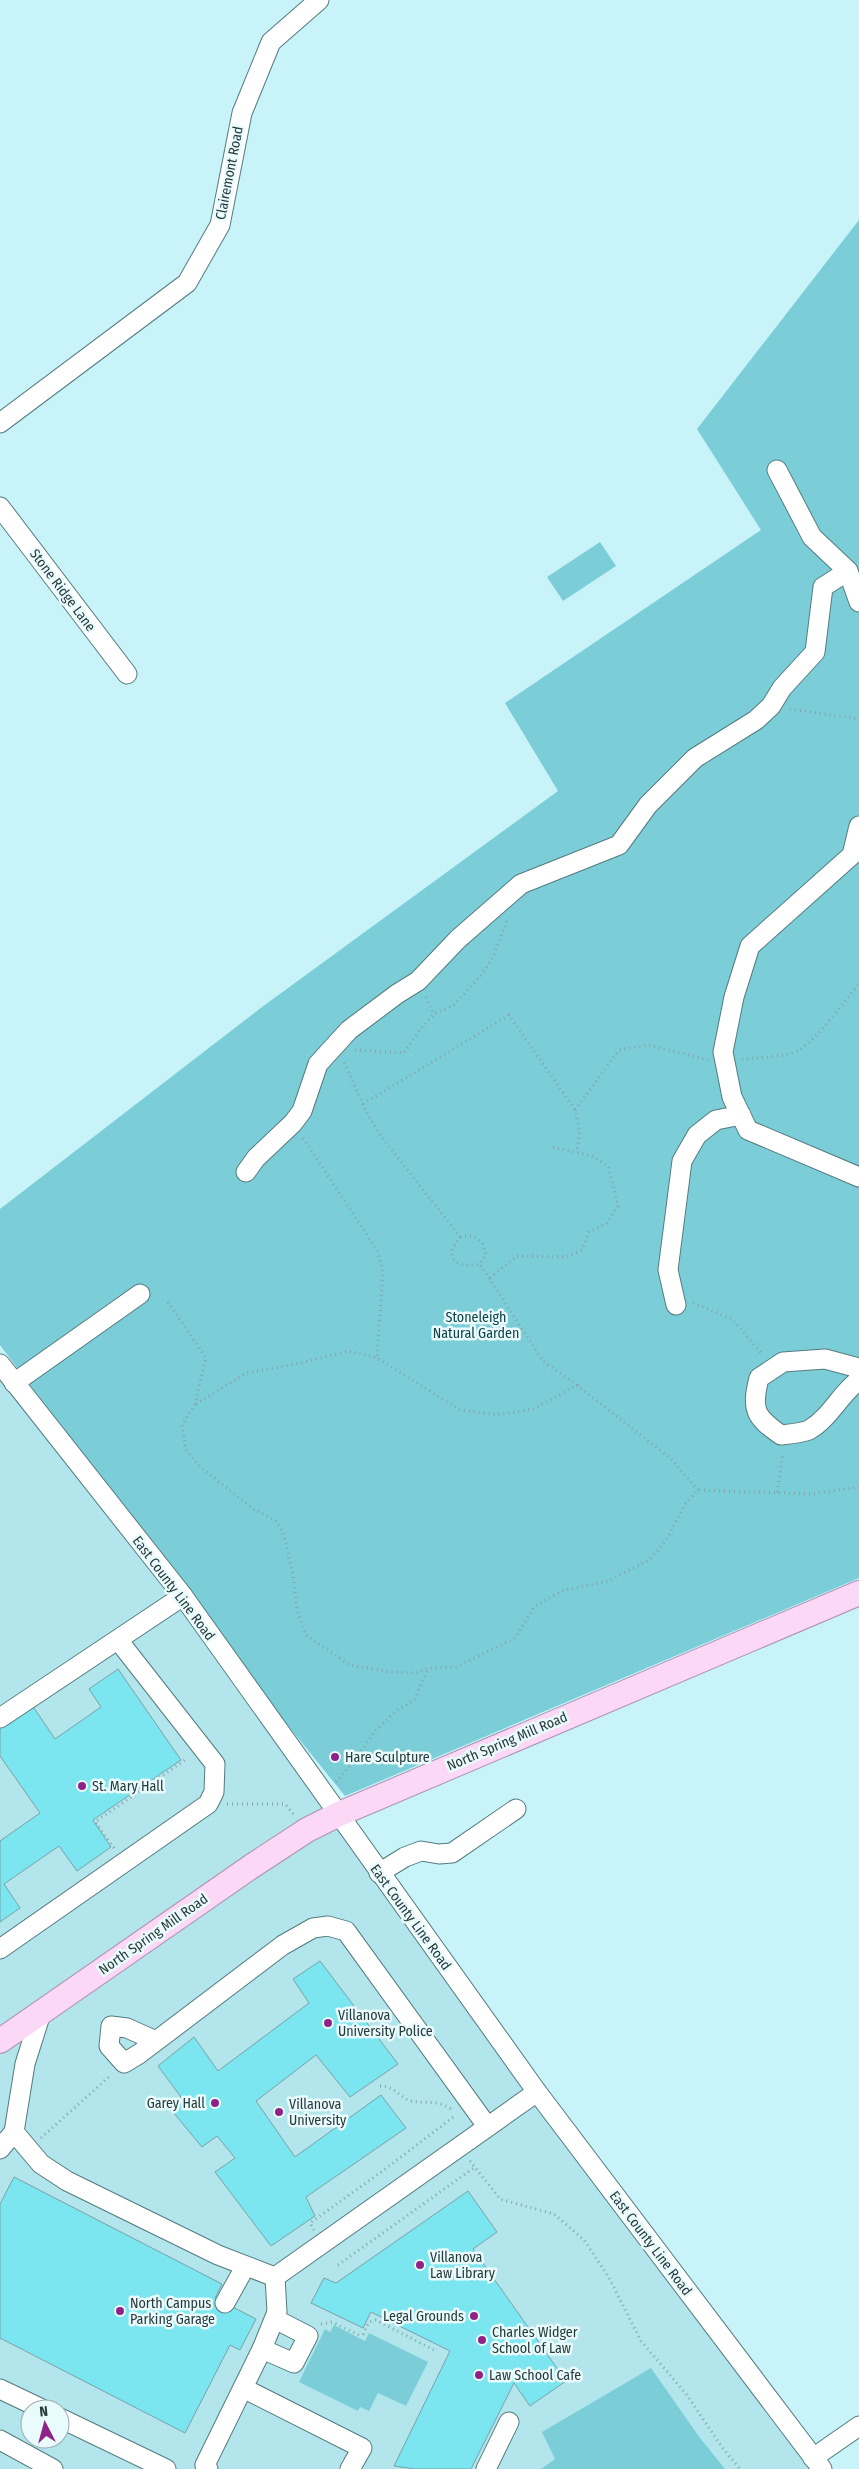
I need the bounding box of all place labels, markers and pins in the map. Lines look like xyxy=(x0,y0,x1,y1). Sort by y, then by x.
place label: Hare Sculpture xyxy=(345,1749,430,1766)
marker: Hare Sculpture xyxy=(329,1751,341,1763)
place label: St. Mary Hall xyxy=(92,1778,164,1795)
marker: St. Mary Hall xyxy=(76,1780,88,1792)
place label: Villanova University Police xyxy=(338,2007,433,2040)
marker: Villanova University Police xyxy=(322,2017,334,2029)
place label: Garey Hall xyxy=(147,2095,205,2112)
place label: Villanova University xyxy=(289,2096,347,2129)
marker: Garey Hall xyxy=(209,2097,221,2109)
marker: Villanova University xyxy=(273,2106,285,2118)
place label: Villanova Law Library xyxy=(430,2249,496,2282)
marker: Villanova Law Library xyxy=(414,2259,426,2271)
place label: North Campus Parking Garage xyxy=(130,2295,215,2328)
marker: North Campus Parking Garage xyxy=(114,2305,126,2317)
place label: Legal Grounds xyxy=(383,2308,464,2325)
marker: Legal Grounds xyxy=(468,2310,480,2322)
place label: Charles Widger School of Law xyxy=(492,2324,578,2357)
marker: Charles Widger School of Law xyxy=(476,2334,488,2346)
place label: Law School Cafe xyxy=(489,2367,581,2384)
marker: Law School Cafe xyxy=(473,2369,485,2381)

